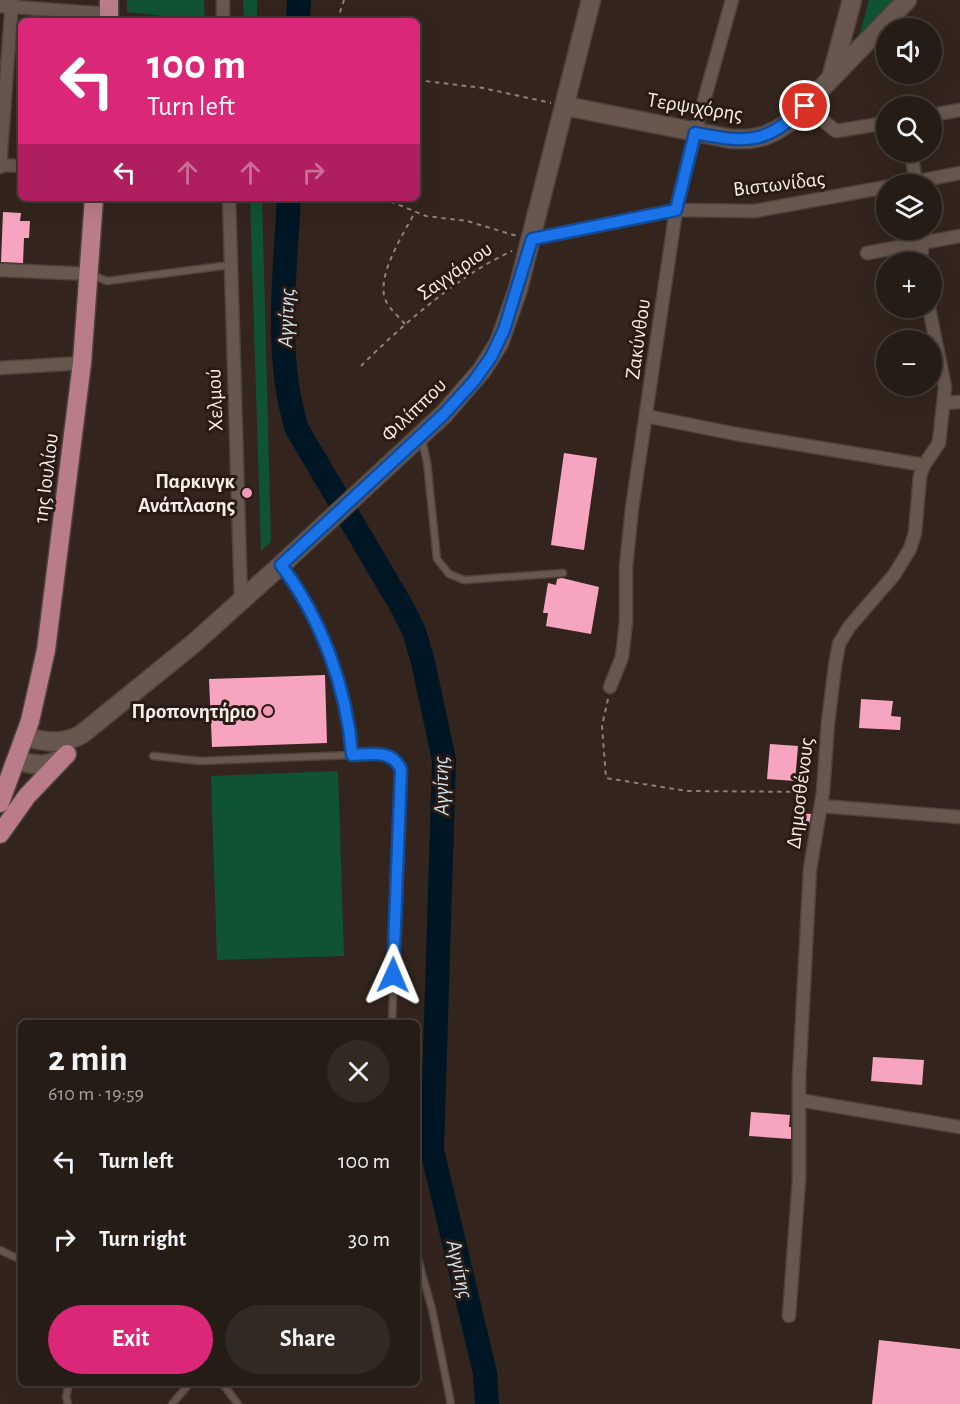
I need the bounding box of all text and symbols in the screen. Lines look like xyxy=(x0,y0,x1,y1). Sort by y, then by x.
map controls xyxy=(876,18,942,396)
button: sound xyxy=(876,18,942,84)
icon: left xyxy=(48,42,126,120)
text: 100 m xyxy=(147,44,246,86)
pin xyxy=(779,80,830,131)
street label: Τερψιχόρης xyxy=(646,89,744,125)
icon: arrive xyxy=(788,89,821,122)
text: Turn left xyxy=(147,93,235,120)
button: search xyxy=(876,96,942,162)
icon: left xyxy=(108,156,141,189)
icon: ahead xyxy=(171,156,204,189)
icon: ahead xyxy=(234,156,267,189)
icon: right xyxy=(297,156,330,189)
street label: Βιστωνίδας xyxy=(732,168,826,200)
button: layers xyxy=(876,174,942,240)
street label: Σαγγάριου xyxy=(414,238,496,304)
button: + xyxy=(876,252,942,318)
water label: Αγγίτης xyxy=(274,288,299,349)
street label: Ζακύνθου xyxy=(622,297,654,381)
button: − xyxy=(876,330,942,396)
street label: Χελμού xyxy=(203,368,227,432)
street label: Φιλίππου xyxy=(377,374,451,446)
street label: 1ης Ιουλίου xyxy=(30,432,62,524)
place label: Παρκινγκ Ανάπλασης xyxy=(138,471,236,516)
marker: Παρκινγκ Ανάπλασης xyxy=(240,486,254,500)
place label: Προπονητήριο xyxy=(132,701,256,722)
marker: Προπονητήριο xyxy=(261,704,275,718)
street label: Δημοσθένους xyxy=(783,736,817,850)
water label: Αγγίτης xyxy=(429,756,454,817)
position arrow xyxy=(361,943,425,1007)
button: close xyxy=(327,1040,390,1103)
text: 2 min xyxy=(48,1041,128,1077)
text: 610 m · 19:59 xyxy=(48,1084,144,1104)
icon: left xyxy=(48,1145,81,1178)
text: Turn left xyxy=(99,1150,173,1172)
text: 100 m xyxy=(338,1150,390,1172)
icon: right xyxy=(48,1223,81,1256)
text: Turn right xyxy=(99,1228,186,1250)
text: 30 m xyxy=(348,1228,390,1250)
water label: Αγγίτης xyxy=(441,1237,477,1301)
button: Exit xyxy=(48,1305,213,1374)
button: Share xyxy=(225,1305,390,1374)

